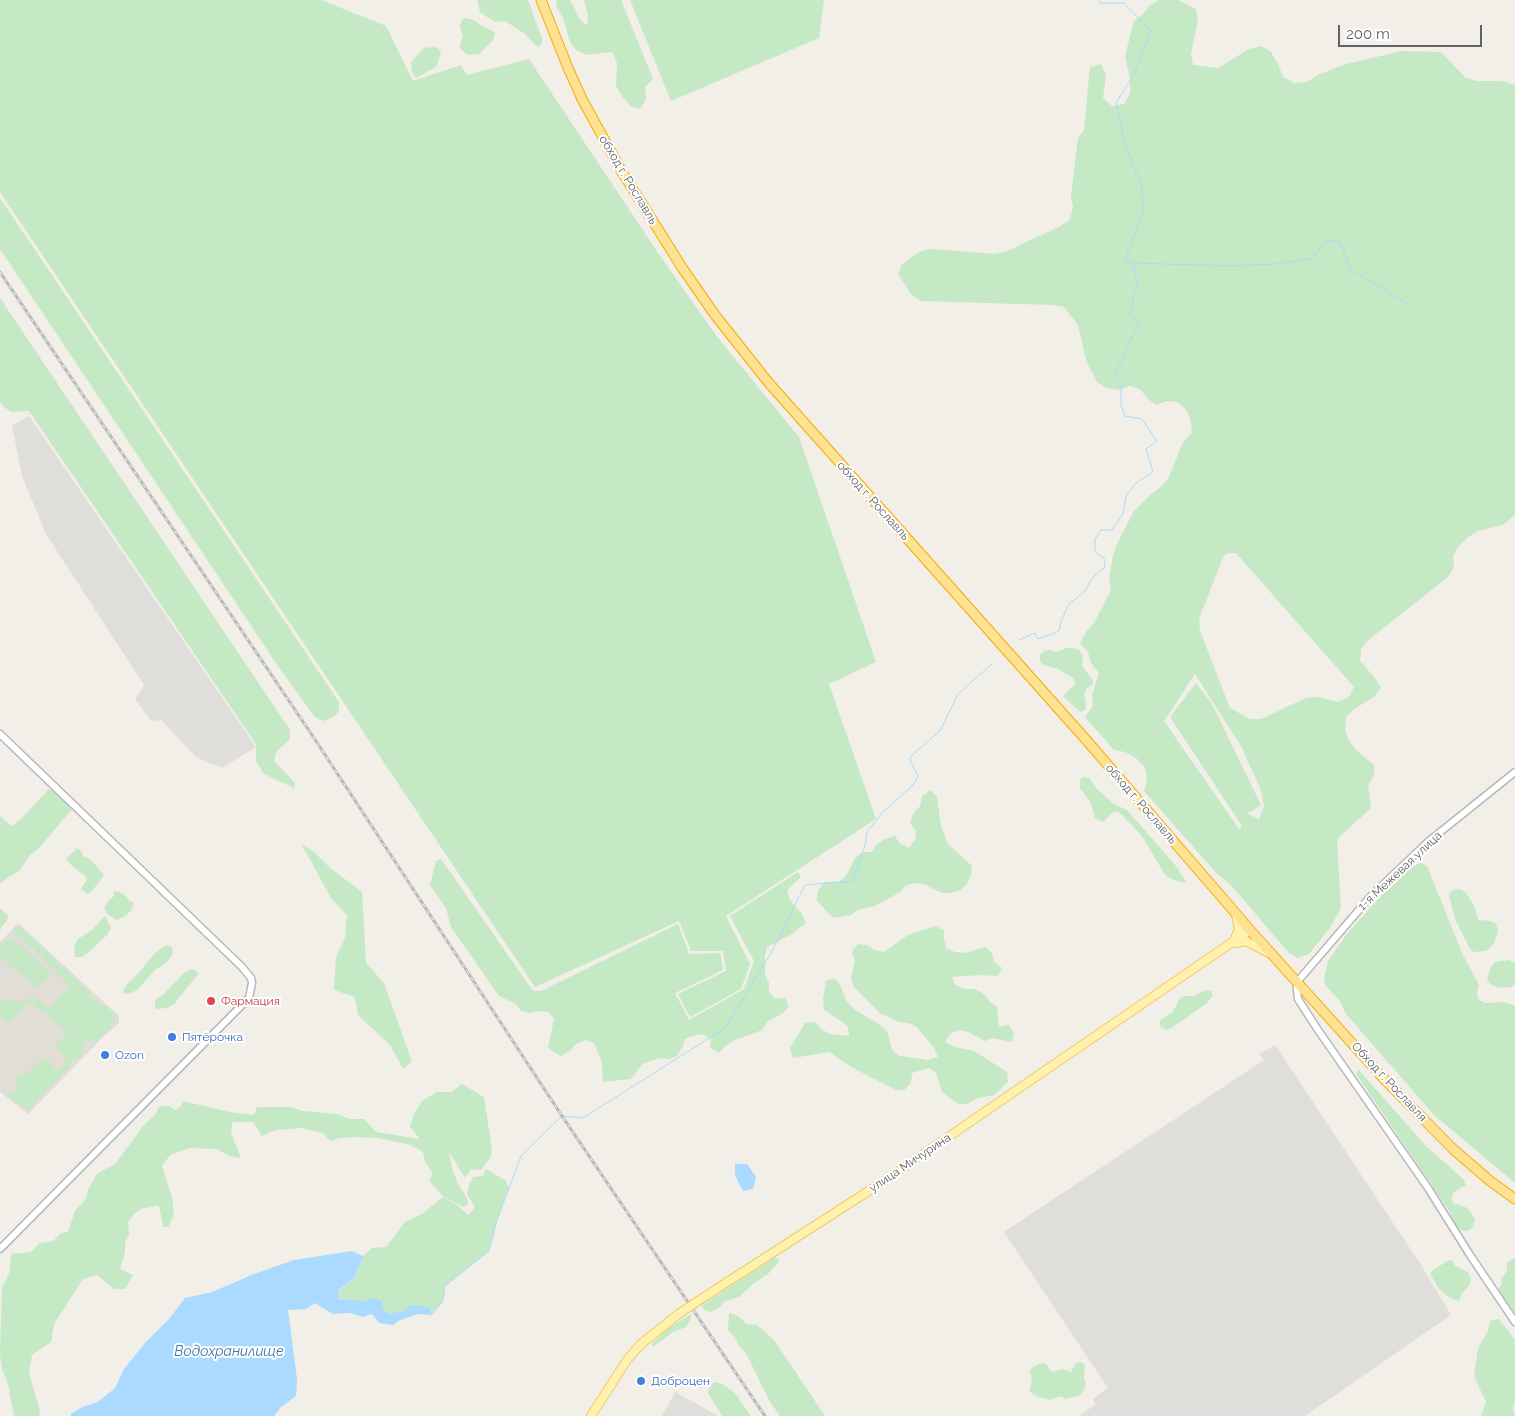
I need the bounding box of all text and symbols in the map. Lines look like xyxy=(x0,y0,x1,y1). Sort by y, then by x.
scale bar xyxy=(1340,15,1484,47)
text: 200 m xyxy=(1346,25,1390,43)
street label: обход г. Рославль xyxy=(596,133,660,227)
street label: обход г. Рославль xyxy=(834,459,912,543)
street label: обход г. Рославль xyxy=(1102,761,1180,847)
street label: 1-я Межевая улица xyxy=(1355,828,1445,914)
place label: Фармация xyxy=(221,994,280,1008)
marker: Фармация xyxy=(205,995,217,1007)
place label: Пятёрочка xyxy=(182,1030,243,1044)
marker: Пятёрочка xyxy=(166,1031,178,1043)
street label: Обход г. Рославля xyxy=(1348,1039,1430,1125)
place label: Ozon xyxy=(115,1048,144,1062)
marker: Ozon xyxy=(99,1049,111,1061)
street label: улица Мичурина xyxy=(866,1130,954,1196)
water label: Водохранилище xyxy=(174,1344,284,1360)
place label: Доброцен xyxy=(651,1374,710,1388)
marker: Доброцен xyxy=(635,1375,647,1387)

